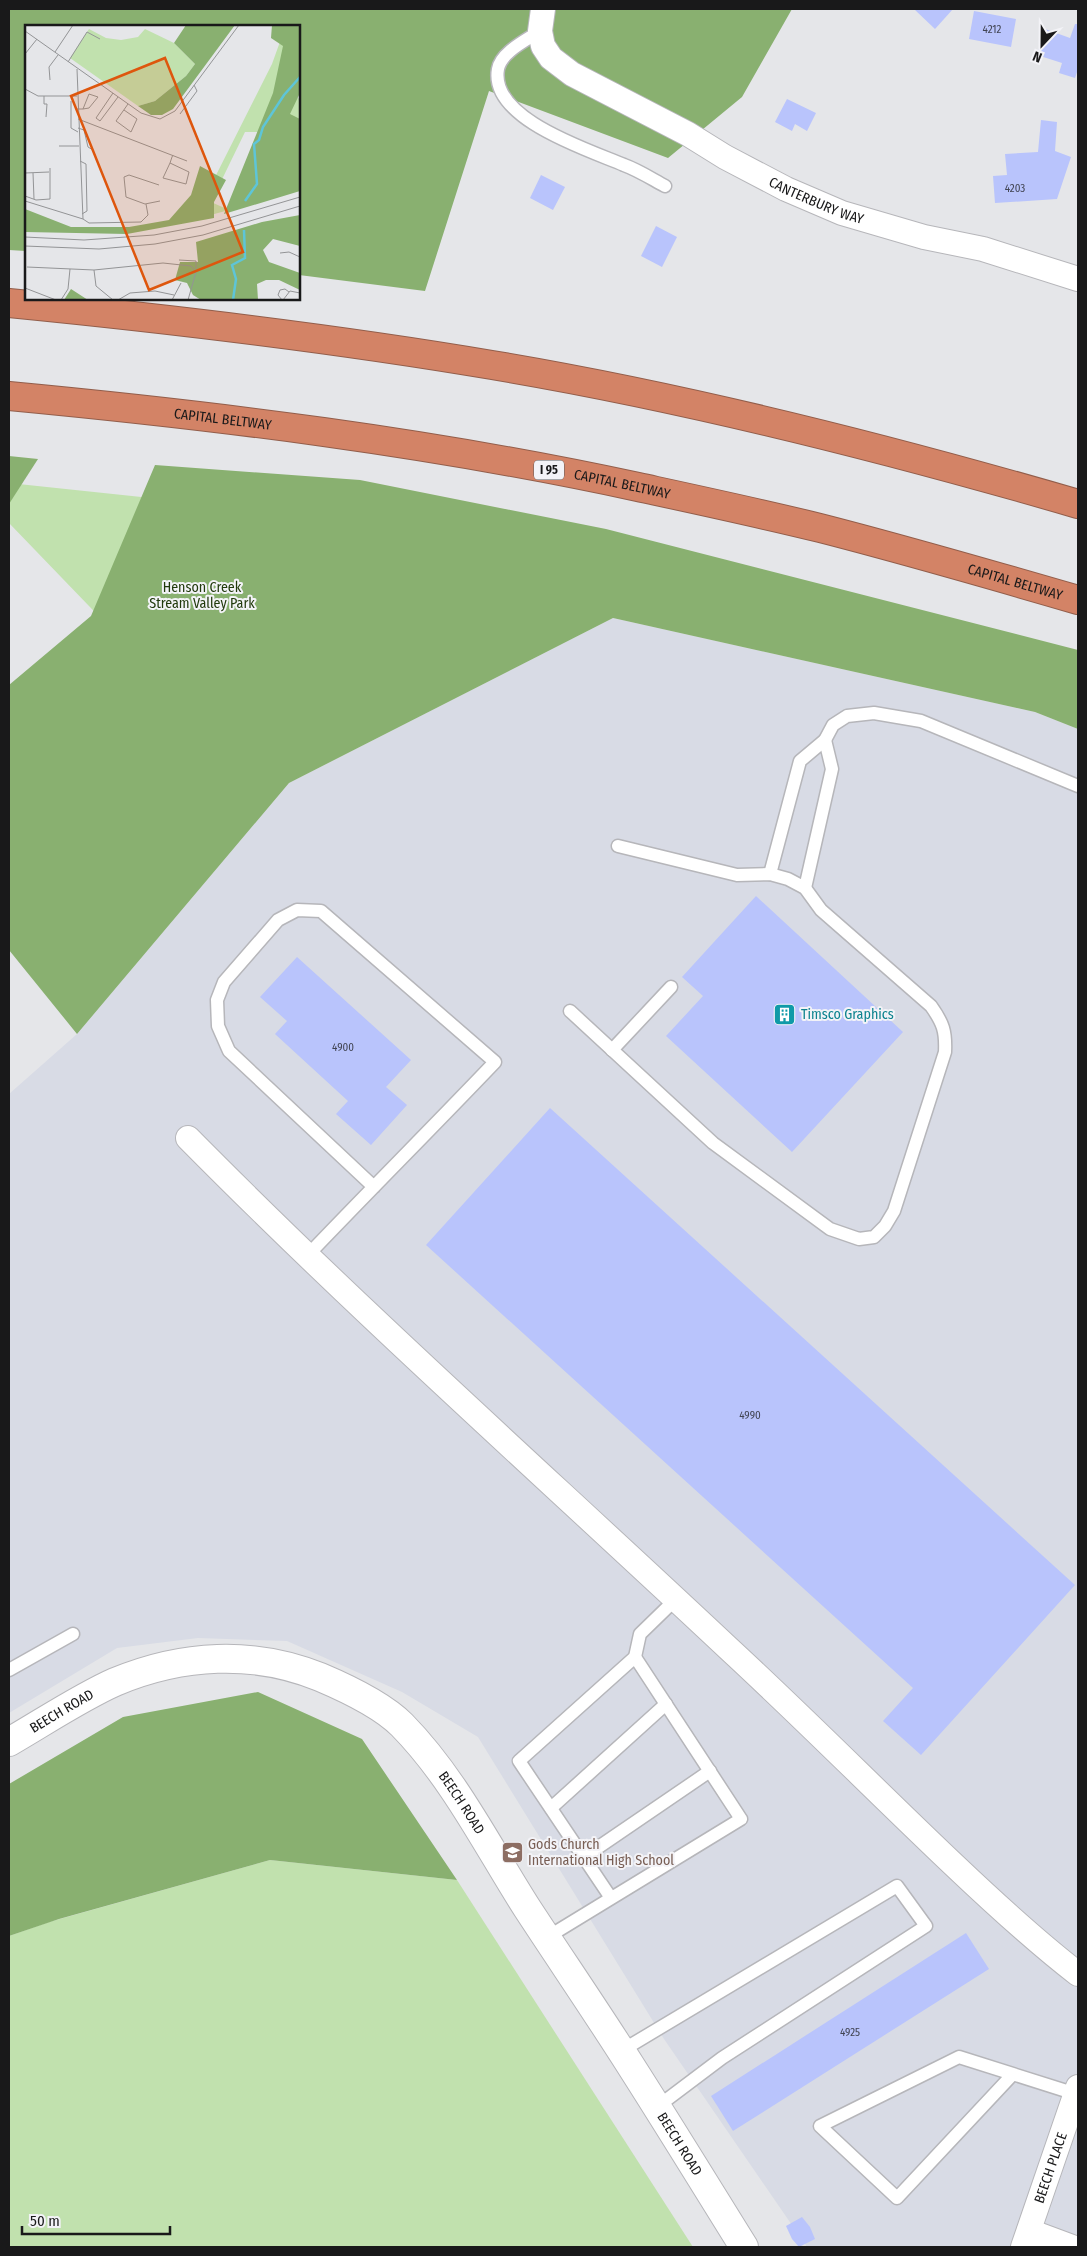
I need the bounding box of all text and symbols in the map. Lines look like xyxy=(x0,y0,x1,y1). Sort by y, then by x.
north arrow xyxy=(1017,20,1067,70)
house number: 4212 xyxy=(983,23,1002,36)
inset map xyxy=(25,25,300,300)
text: N xyxy=(1030,47,1044,66)
street label: CANTERBURY WAY xyxy=(766,174,866,228)
house number: 4203 xyxy=(1005,182,1025,195)
street label: CAPITAL BELTWAY xyxy=(173,405,273,434)
road number: I 95 xyxy=(534,460,564,480)
street label: CAPITAL BELTWAY xyxy=(573,466,672,503)
street label: CAPITAL BELTWAY xyxy=(966,561,1065,604)
park label: Henson Creek Stream Valley Park xyxy=(149,579,255,612)
building icon: Timsco Graphics xyxy=(773,1002,797,1026)
place label: Timsco Graphics xyxy=(801,1006,894,1023)
house number: 4900 xyxy=(332,1041,354,1054)
house number: 4990 xyxy=(739,1409,761,1422)
street label: BEECH ROAD xyxy=(27,1686,97,1737)
street label: BEECH ROAD xyxy=(435,1768,488,1837)
place label: Gods Church International High School xyxy=(528,1836,674,1869)
school or university icon: Gods Church International High School xyxy=(500,1840,524,1864)
house number: 4925 xyxy=(840,2026,860,2039)
street label: BEECH ROAD xyxy=(653,2109,706,2179)
street label: BEECH PLACE xyxy=(1031,2130,1071,2205)
scale bar xyxy=(22,2204,170,2236)
text: 50 m xyxy=(30,2212,60,2230)

